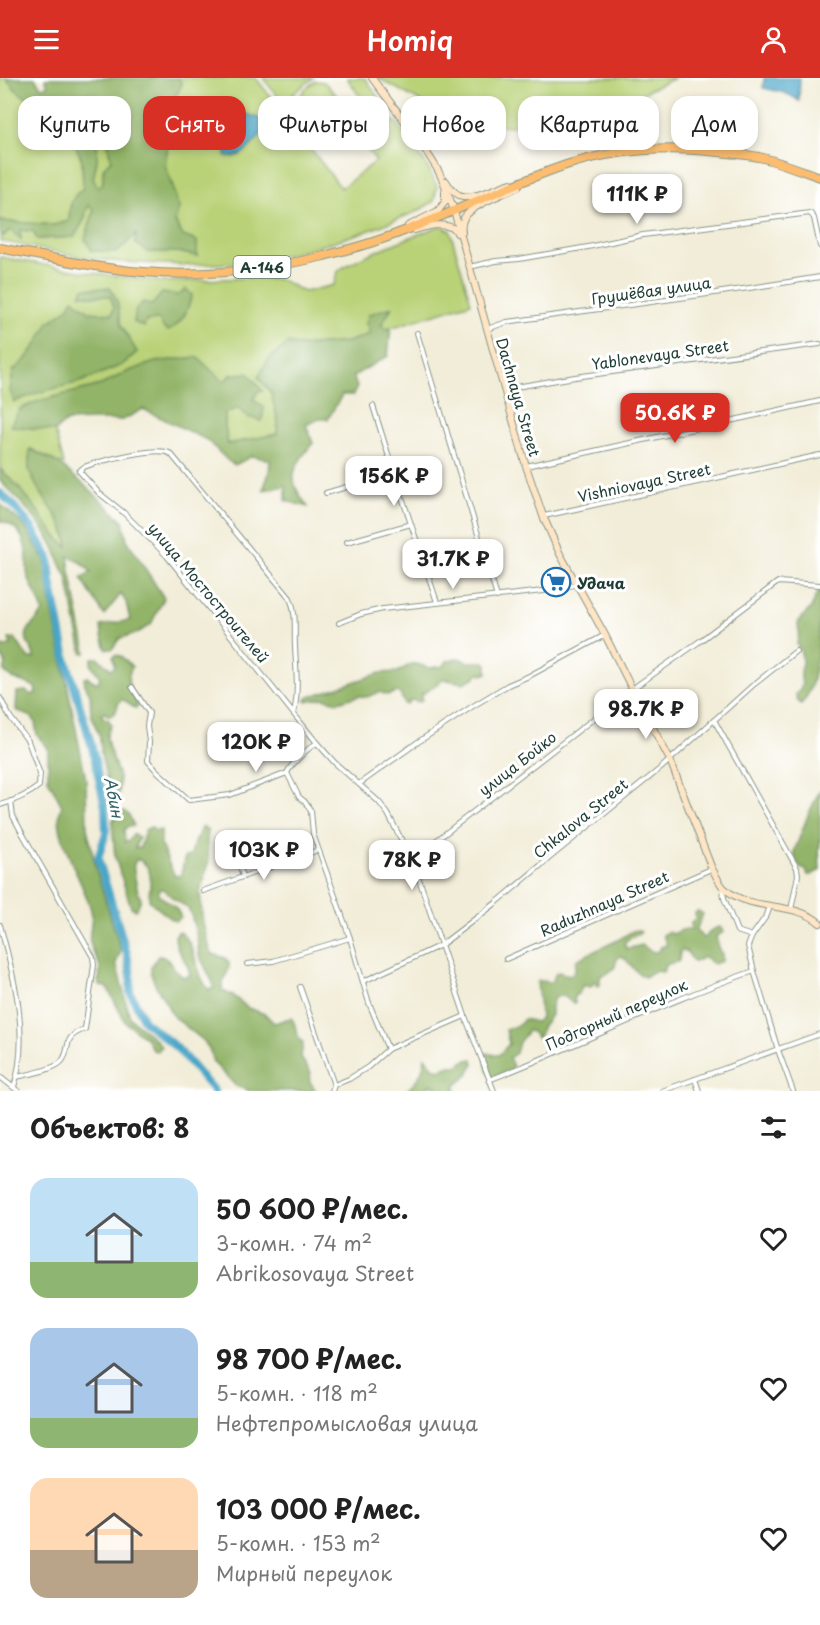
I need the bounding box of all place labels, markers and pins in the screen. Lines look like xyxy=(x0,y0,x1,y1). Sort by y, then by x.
pin: 111K ₽ xyxy=(588,174,686,225)
pin: 50.6K ₽ xyxy=(620,393,730,444)
pin: 156K ₽ xyxy=(345,456,443,507)
pin: 31.7K ₽ xyxy=(398,539,508,590)
supermarket icon: Удача xyxy=(540,566,572,598)
place label: Удача xyxy=(577,571,626,594)
pin: 98.7K ₽ xyxy=(591,689,701,740)
pin: 120K ₽ xyxy=(207,722,305,773)
pin: 103K ₽ xyxy=(215,830,313,881)
pin: 78K ₽ xyxy=(370,840,454,891)

